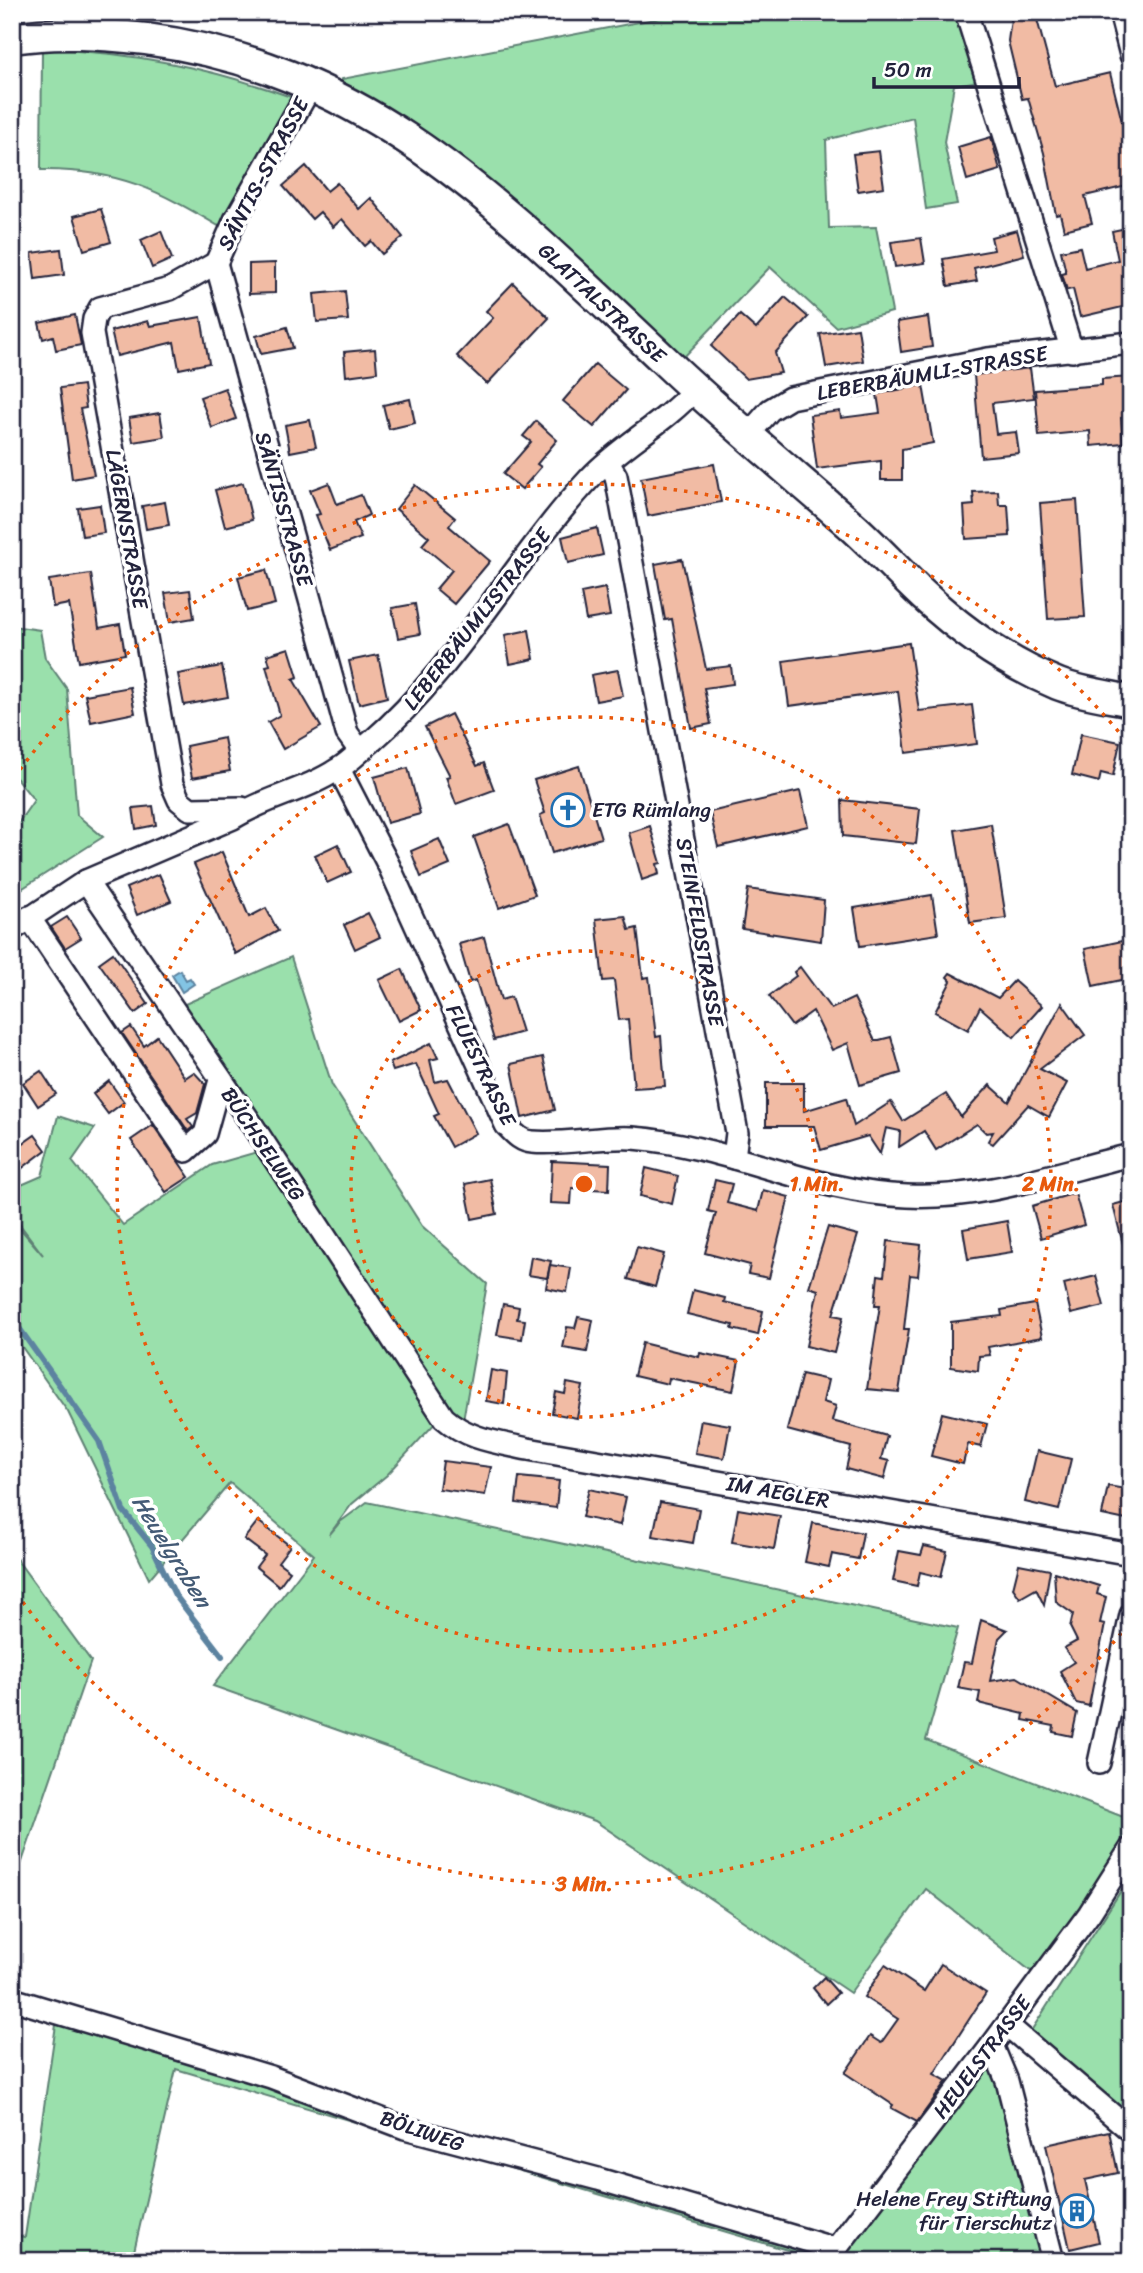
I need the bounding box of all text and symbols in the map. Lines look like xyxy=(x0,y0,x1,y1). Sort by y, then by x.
scale bar xyxy=(874,46,1019,90)
text: 50 m xyxy=(884,51,932,89)
street label: SÄNTIS-STRASSE xyxy=(206,89,320,258)
street label: GLATTALSTRASSE xyxy=(529,233,676,374)
street label: LEBERBÄUMLI-STRASSE xyxy=(814,334,1052,412)
street label: SÄNTISSTRASSE xyxy=(244,427,325,592)
street label: LÄGERNSTRASSE xyxy=(94,446,160,613)
street label: LEBERBÄUMLISTRASSE xyxy=(393,518,562,719)
church icon: ETG Rümlang xyxy=(549,791,587,829)
place label: ETG Rümlang xyxy=(592,791,711,829)
street label: STEINFELDSTRASSE xyxy=(665,835,736,1031)
street label: FLUESTRASSE xyxy=(435,997,528,1134)
street label: BÜCHSELWEG xyxy=(211,1079,315,1209)
text: 1 Min. xyxy=(789,1165,845,1203)
text: 2 Min. xyxy=(1021,1165,1080,1203)
centre of rings xyxy=(572,1172,596,1196)
street label: IM AEGLER xyxy=(723,1464,832,1520)
water label: Heuelgraben xyxy=(120,1486,224,1618)
text: 3 Min. xyxy=(554,1865,613,1903)
street label: HEUELSTRASSE xyxy=(923,1986,1042,2127)
street label: BÖLIWEG xyxy=(375,2099,469,2163)
place label: Helene Frey Stiftung für Tierschutz xyxy=(856,2180,1053,2242)
building icon: Helene Frey Stiftung für Tierschutz xyxy=(1058,2192,1096,2230)

